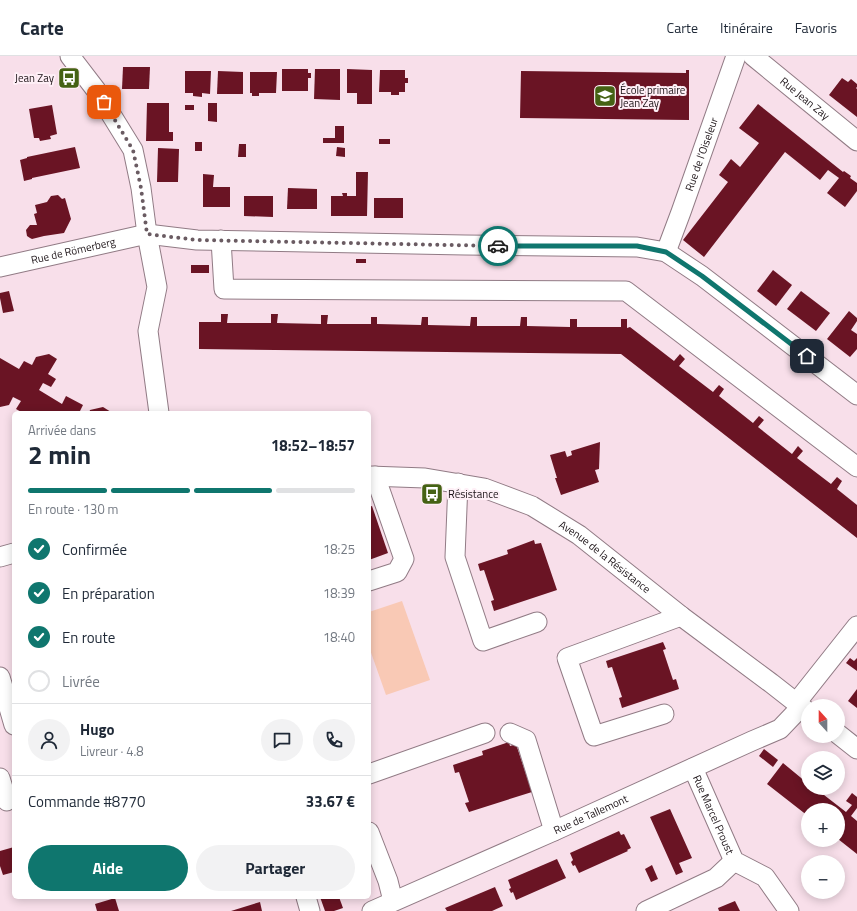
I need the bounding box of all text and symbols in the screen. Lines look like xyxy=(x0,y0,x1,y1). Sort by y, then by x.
text: Carte xyxy=(20,13,64,42)
text: Carte xyxy=(667,17,698,38)
text: Itinéraire xyxy=(720,17,773,38)
text: Favoris xyxy=(795,17,837,38)
bus stop icon: Jean Zay xyxy=(56,65,82,91)
place label: Jean Zay xyxy=(15,70,55,86)
street label: Rue Jean Zay xyxy=(777,73,834,124)
place label: École primaire Jean Zay xyxy=(620,82,686,111)
school or university icon: École primaire Jean Zay xyxy=(592,83,618,109)
pin xyxy=(87,85,121,119)
icon: bag xyxy=(93,91,115,113)
street label: Rue de l'Oiseleur xyxy=(681,115,722,193)
courier xyxy=(478,226,518,266)
street label: Rue de Römerberg xyxy=(29,233,117,268)
icon: car xyxy=(487,235,509,257)
pin xyxy=(790,339,824,373)
icon: home xyxy=(796,345,818,367)
text: Arrivée dans xyxy=(28,420,96,440)
text: 18:52–18:57 xyxy=(271,434,355,457)
text: 2 min xyxy=(28,435,91,474)
bus stop icon: Résistance xyxy=(419,481,445,507)
place label: Résistance xyxy=(448,486,499,502)
text: En route · 130 m xyxy=(28,499,118,519)
street label: Avenue de la Résistance xyxy=(556,517,654,597)
icon: check xyxy=(28,538,50,560)
text: Confirmée xyxy=(62,538,127,561)
text: 18:25 xyxy=(323,539,355,559)
icon: check xyxy=(28,582,50,604)
text: En préparation xyxy=(62,582,155,605)
text: 18:39 xyxy=(323,583,355,603)
icon: check xyxy=(28,626,50,648)
text: En route xyxy=(62,626,115,649)
text: 18:40 xyxy=(323,627,355,647)
text: Livrée xyxy=(62,670,100,693)
north arrow xyxy=(801,699,845,743)
map controls xyxy=(801,699,845,899)
text: Hugo xyxy=(80,718,114,741)
button: person xyxy=(28,719,70,761)
button: chat xyxy=(261,719,303,761)
button: phone xyxy=(313,719,355,761)
text: Livreur · 4.8 xyxy=(80,741,144,761)
button: layers xyxy=(801,751,845,795)
street label: Rue Marcel Proust xyxy=(689,772,738,857)
text: Commande #8770 xyxy=(28,790,145,813)
text: 33.67 € xyxy=(306,790,355,813)
street label: Rue de Tallemont xyxy=(551,790,630,838)
button: + xyxy=(801,803,845,847)
button: Aide xyxy=(28,845,188,891)
button: Partager xyxy=(196,845,355,891)
button: − xyxy=(801,855,845,899)

